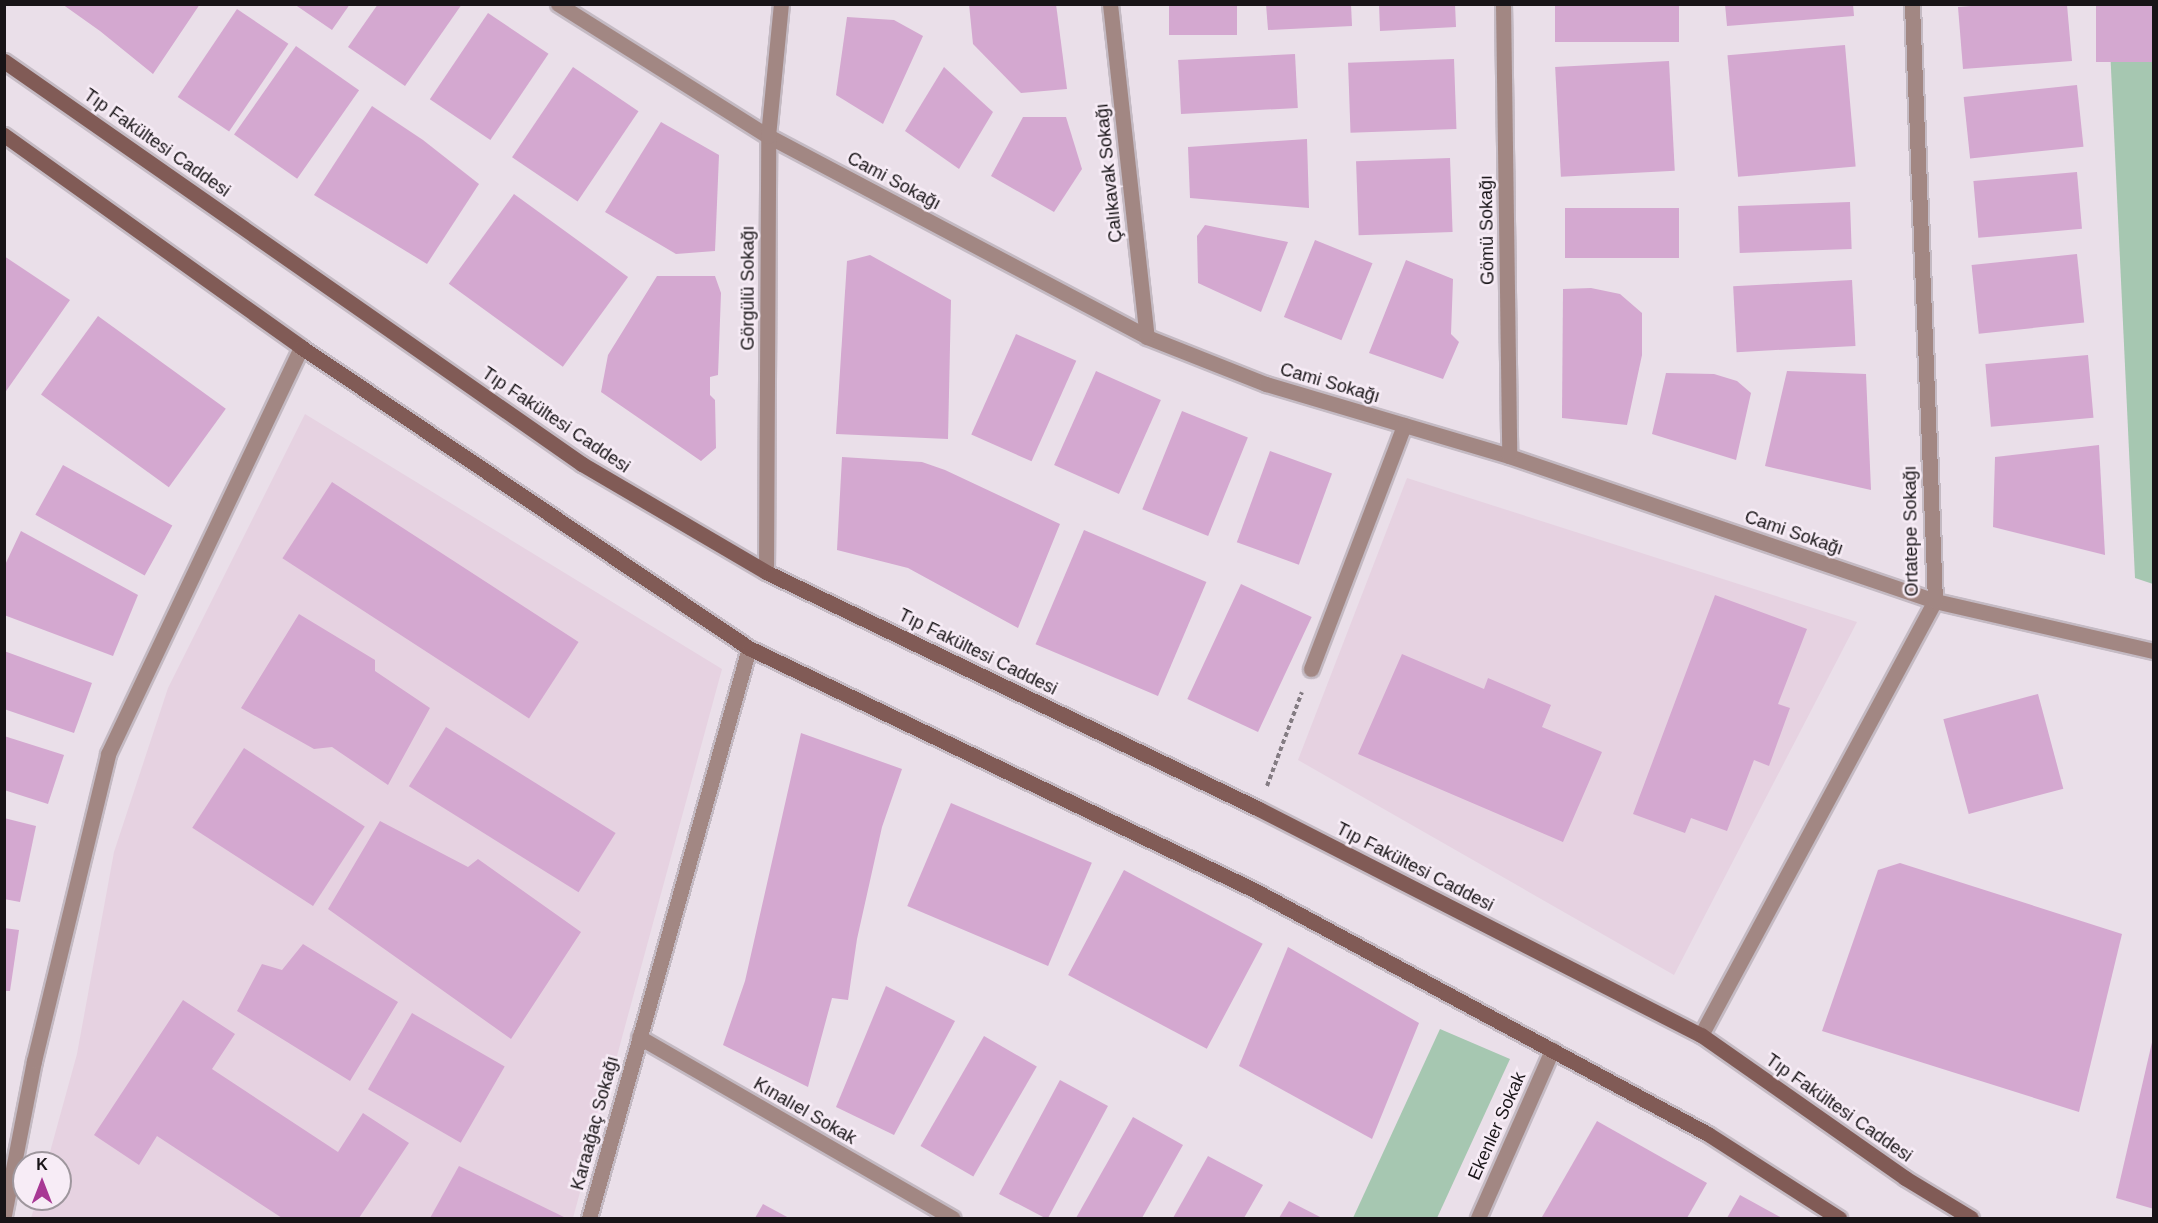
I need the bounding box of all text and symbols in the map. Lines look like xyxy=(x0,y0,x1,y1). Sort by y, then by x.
street label: Tıp Fakültesi Caddesi xyxy=(80,84,234,202)
street label: Çalıkavak Sokağı xyxy=(1091,102,1127,244)
street label: Cami Sokağı xyxy=(843,147,945,215)
street label: Gömü Sokağı xyxy=(1475,175,1499,285)
street label: Görgülü Sokağı xyxy=(737,225,759,351)
street label: Cami Sokağı xyxy=(1277,358,1383,408)
street label: Tıp Fakültesi Caddesi xyxy=(478,362,634,478)
street label: Ortatepe Sokağı xyxy=(1899,465,1923,597)
street label: Cami Sokağı xyxy=(1742,506,1846,560)
street label: Tıp Fakültesi Caddesi xyxy=(895,604,1061,700)
street label: Tıp Fakültesi Caddesi xyxy=(1333,818,1497,916)
street label: Tıp Fakültesi Caddesi xyxy=(1762,1049,1916,1167)
street label: Karaağaç Sokağı xyxy=(567,1054,623,1192)
street label: Ekenler Sokak xyxy=(1464,1069,1530,1183)
street label: Kınalıel Sokak xyxy=(750,1073,860,1149)
north arrow xyxy=(12,1151,72,1211)
text: K xyxy=(36,1156,48,1173)

